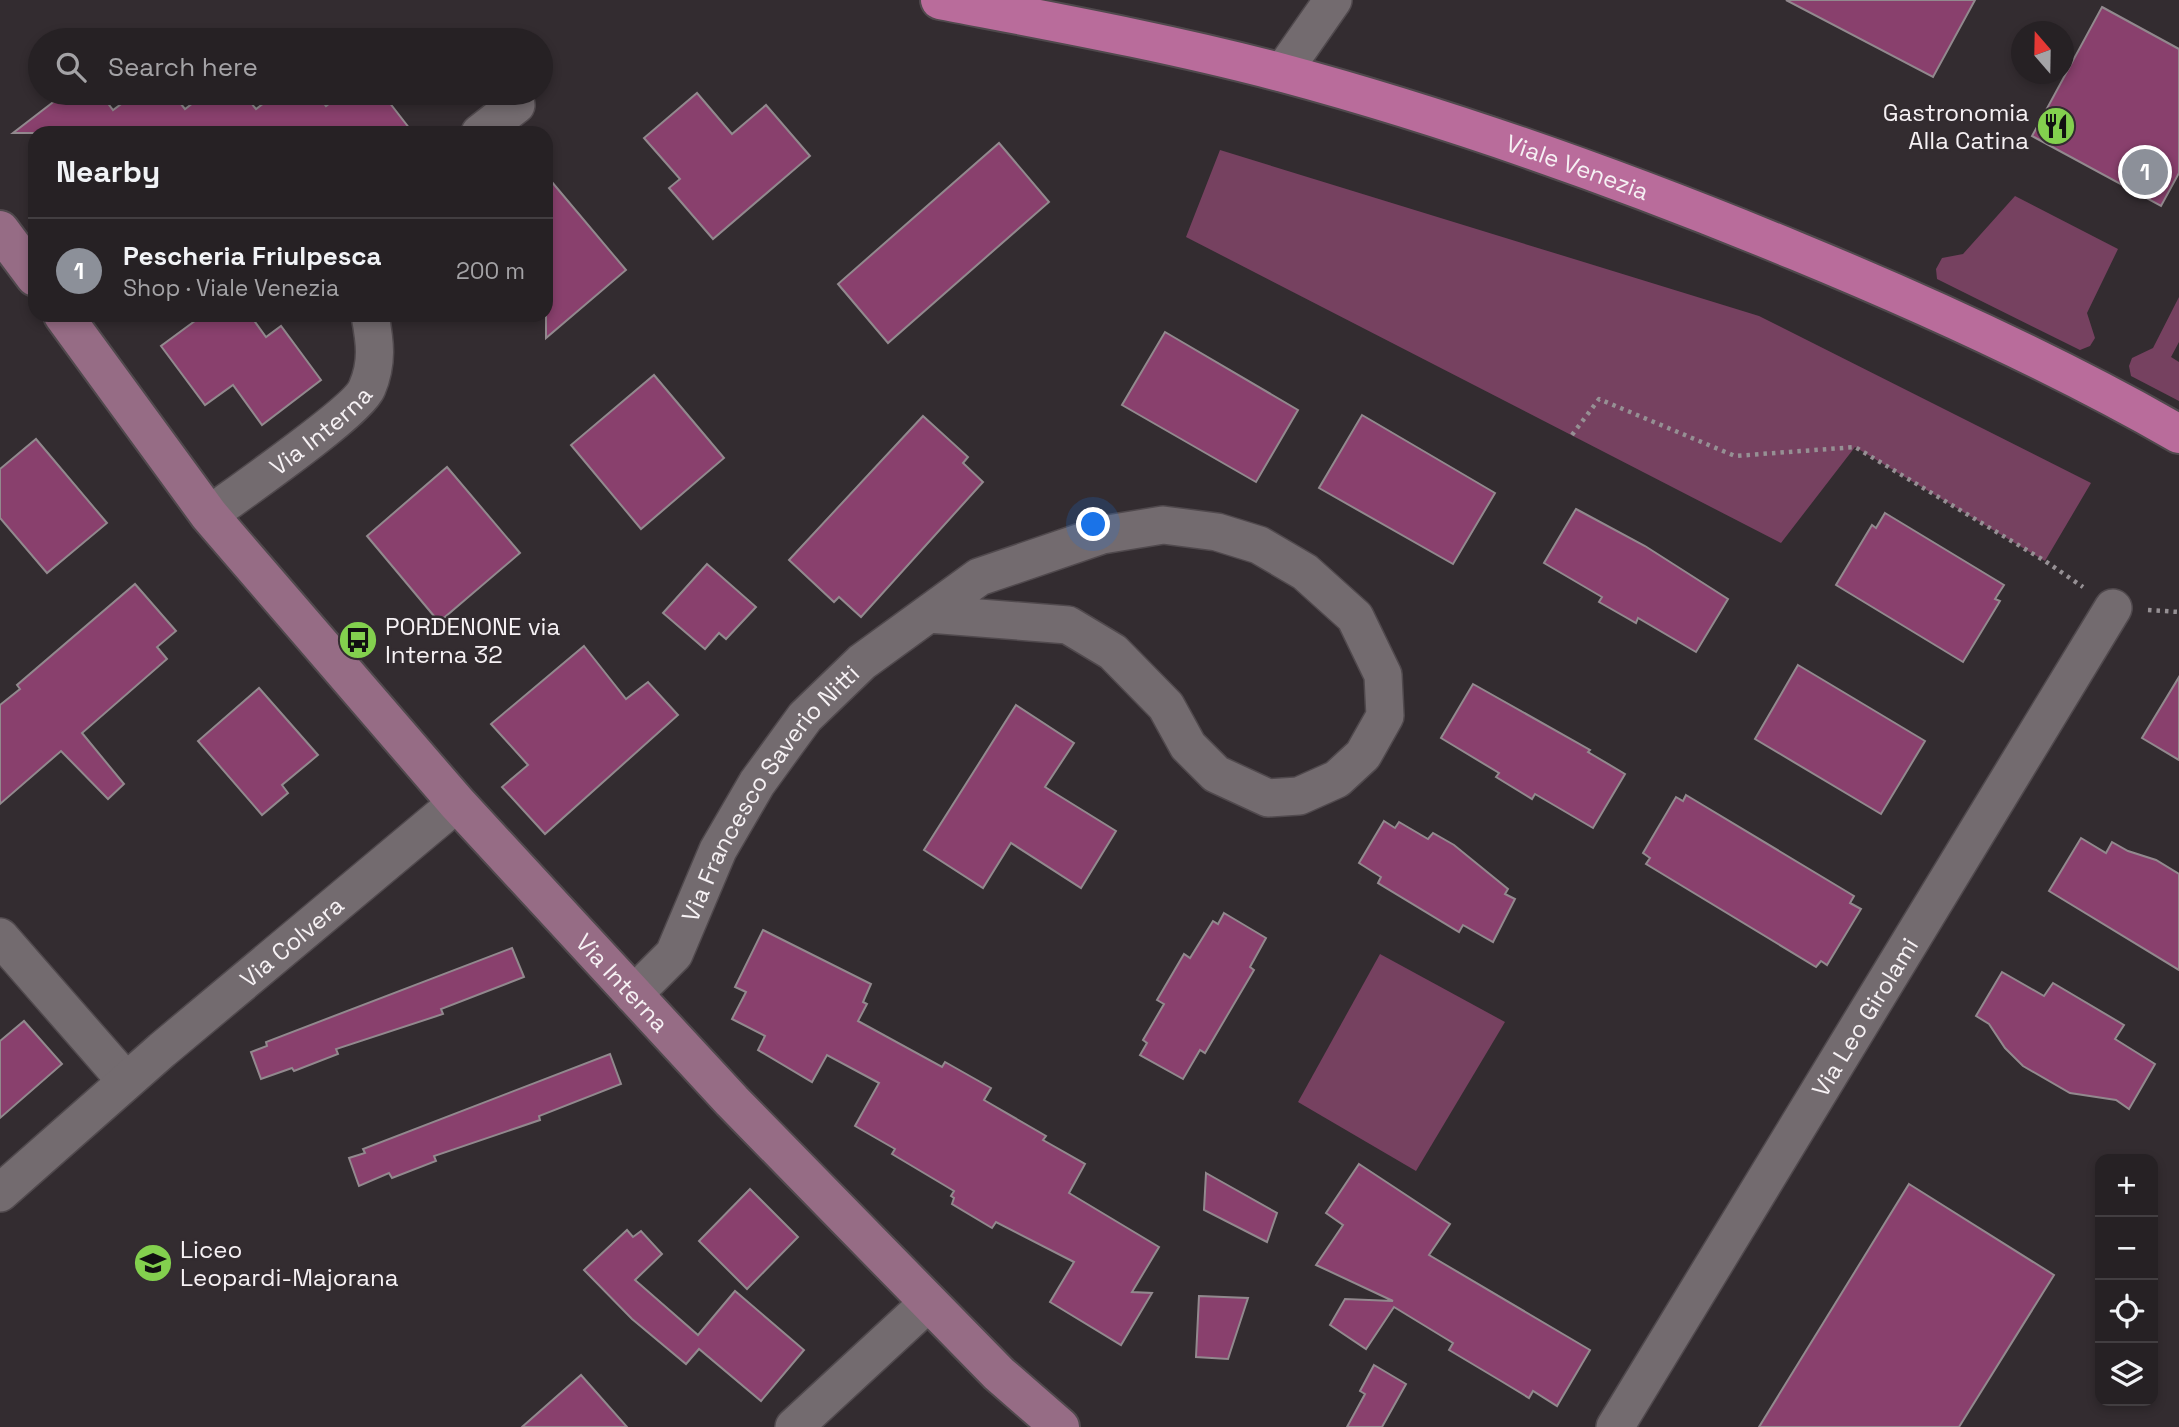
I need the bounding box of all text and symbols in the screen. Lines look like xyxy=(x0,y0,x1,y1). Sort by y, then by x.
north arrow xyxy=(2011,21,2074,84)
search box xyxy=(28,28,553,105)
icon: search xyxy=(52,48,90,86)
text: Search here xyxy=(108,50,258,84)
place label: Gastronomia Alla Catina xyxy=(1883,97,2029,156)
restaurant icon: Gastronomia Alla Catina xyxy=(2035,105,2077,147)
street label: Viale Venezia xyxy=(1502,127,1653,207)
pin: 1 xyxy=(2122,146,2168,198)
text: Nearby xyxy=(56,152,160,191)
text: Pescheria Friulpesca xyxy=(123,239,382,273)
text: 1 xyxy=(74,256,84,286)
text: 200 m xyxy=(456,256,525,286)
text: Shop · Viale Venezia xyxy=(123,273,339,303)
street label: Via Interna xyxy=(263,380,379,482)
your location xyxy=(1076,507,1110,541)
place label: PORDENONE via Interna 32 xyxy=(385,611,560,670)
bus stop icon: PORDENONE via Interna 32 xyxy=(337,619,379,661)
street label: Via Francesco Saverio Nitti xyxy=(674,658,866,926)
street label: Via Colvera xyxy=(233,889,350,994)
street label: Via Interna xyxy=(569,927,676,1039)
street label: Via Leo Girolami xyxy=(1804,932,1925,1102)
map controls xyxy=(2095,1154,2158,1406)
button: + xyxy=(2095,1154,2158,1217)
button: − xyxy=(2095,1217,2158,1280)
place label: Liceo Leopardi-Majorana xyxy=(180,1234,399,1293)
school or university icon: Liceo Leopardi-Majorana xyxy=(132,1242,174,1284)
button: locate xyxy=(2095,1280,2158,1343)
button: layers xyxy=(2095,1343,2158,1406)

